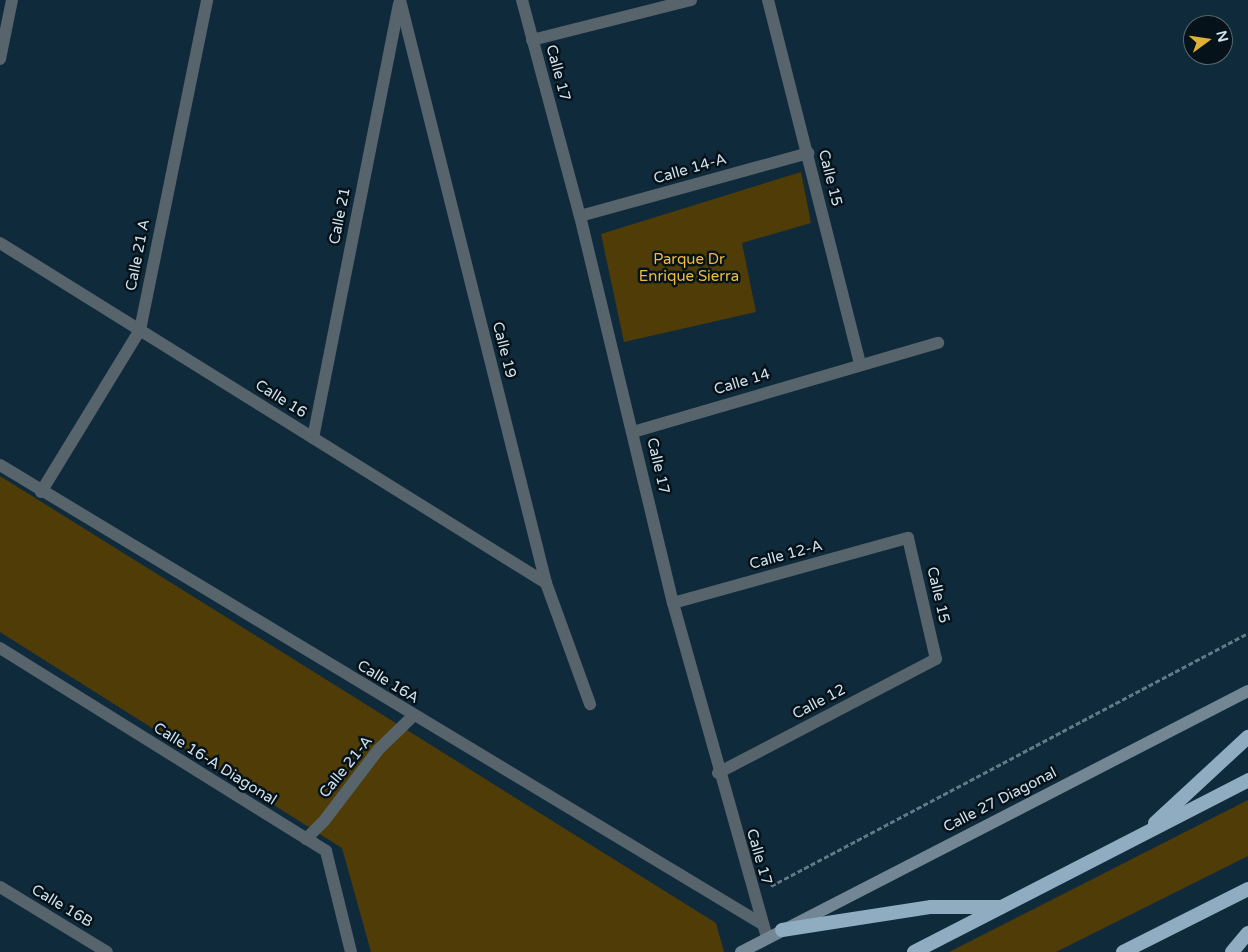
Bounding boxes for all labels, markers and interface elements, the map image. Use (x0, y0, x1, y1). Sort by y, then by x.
north arrow (1183, 15, 1233, 65)
text: N (1212, 29, 1232, 44)
street label: Calle 17 (542, 43, 574, 103)
street label: Calle 15 (814, 148, 846, 208)
street label: Calle 14-A (652, 150, 728, 188)
street label: Calle 21 (326, 186, 354, 246)
street label: Calle 21 A (122, 218, 154, 292)
park label: Parque Dr Enrique Sierra (639, 250, 739, 285)
street label: Calle 19 (488, 320, 520, 380)
street label: Calle 14 (712, 365, 772, 399)
street label: Calle 16 (252, 376, 310, 422)
street label: Calle 17 (643, 436, 673, 496)
street label: Calle 12-A (748, 537, 824, 573)
street label: Calle 15 (923, 565, 953, 625)
street label: Calle 16A (354, 657, 422, 707)
street label: Calle 12 (789, 681, 849, 723)
street label: Calle 16-A Diagonal (150, 719, 280, 809)
street label: Calle 21-A (316, 732, 376, 802)
street label: Calle 27 Diagonal (940, 764, 1060, 836)
street label: Calle 17 (742, 827, 776, 887)
street label: Calle 16B (28, 881, 96, 931)

